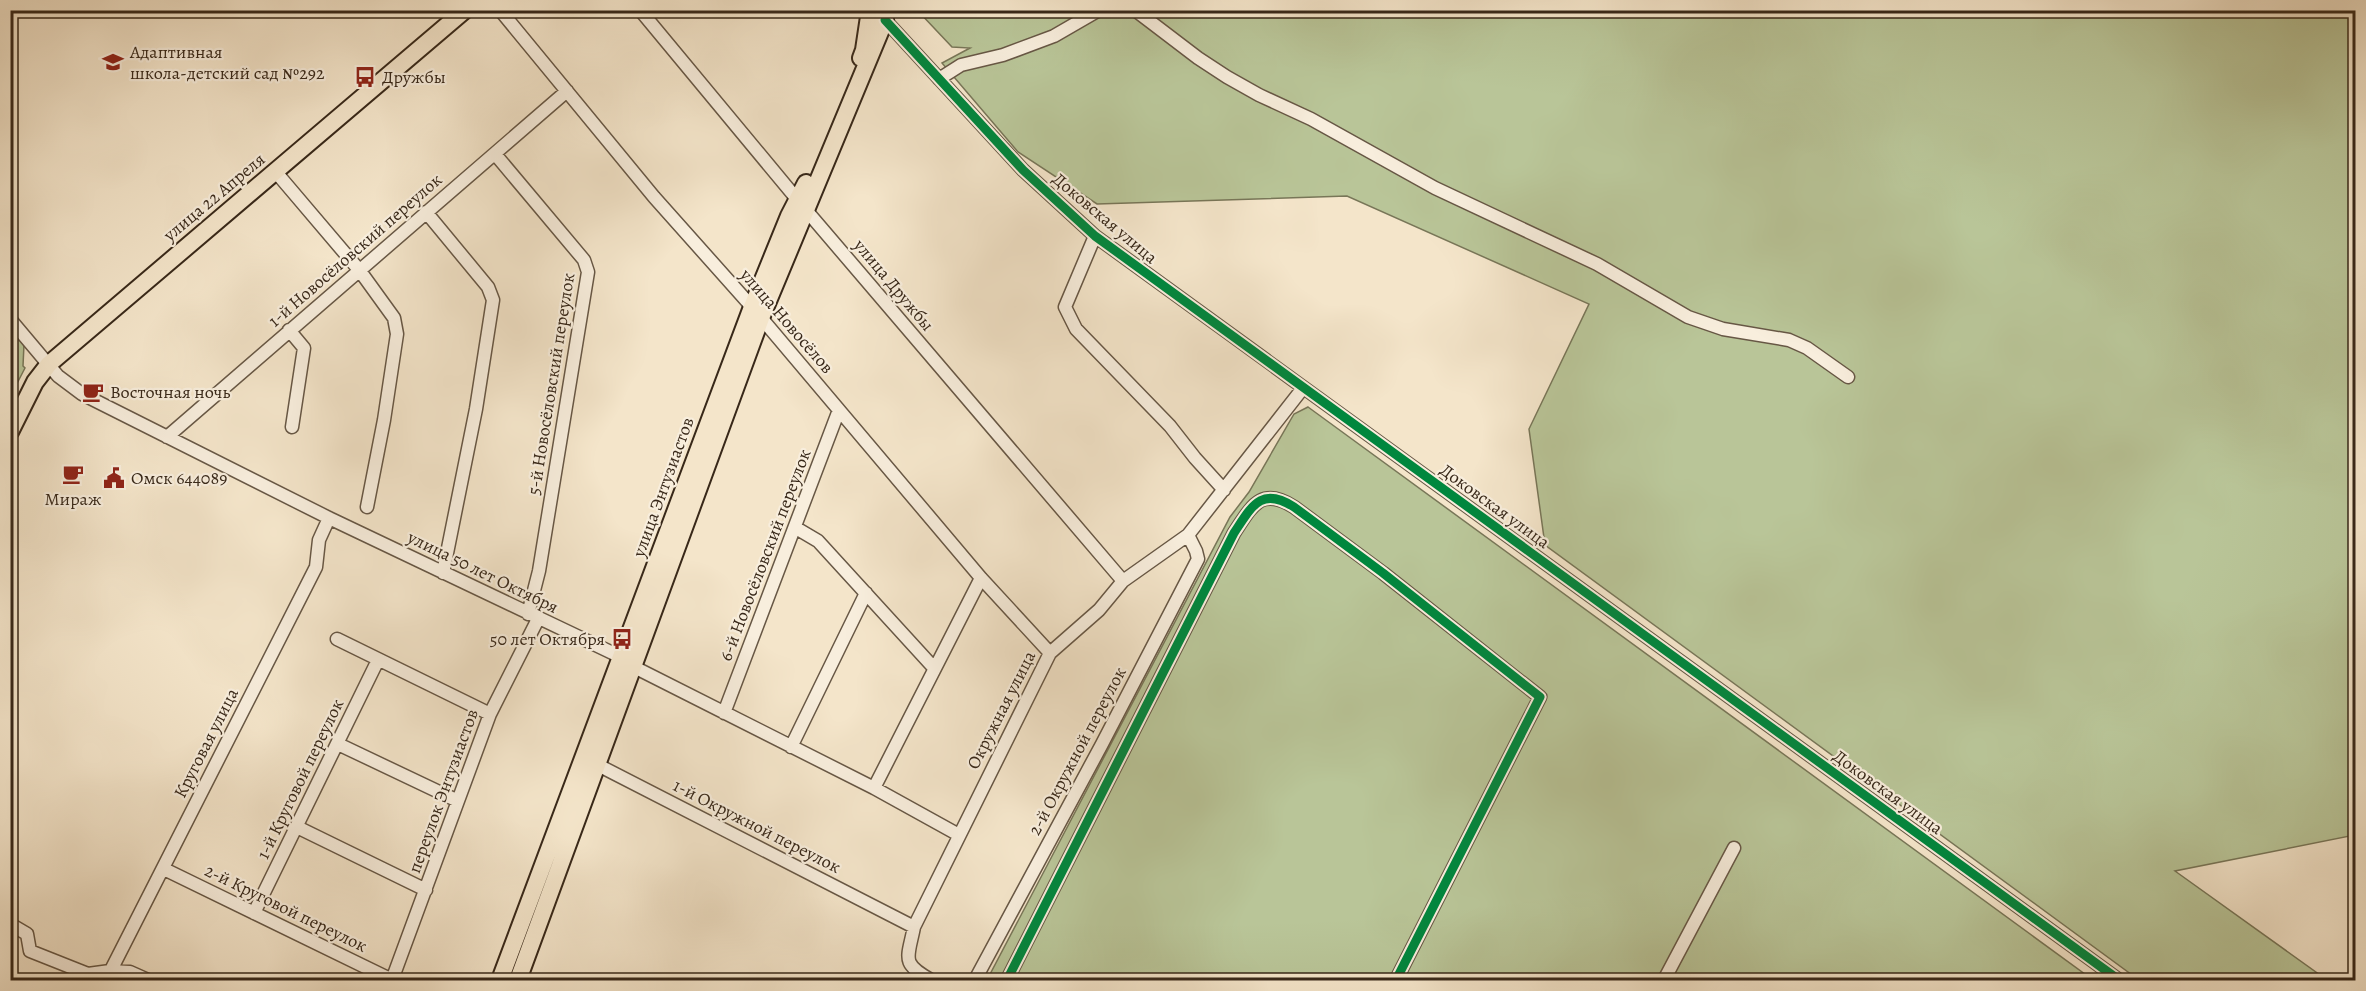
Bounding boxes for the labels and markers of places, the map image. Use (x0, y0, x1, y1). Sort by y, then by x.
place label: Адаптивная школа-детский сад №292 (129, 40, 325, 85)
school or university icon: Адаптивная школа-детский сад №292 (101, 50, 125, 74)
bus stop icon: Дружбы (353, 65, 377, 89)
place label: Дружбы (382, 65, 446, 89)
cafe icon: Восточная ночь (81, 380, 105, 404)
place label: Восточная ночь (110, 380, 230, 404)
cafe icon: Мираж (61, 462, 85, 486)
public building icon: Омск 644089 (102, 466, 126, 490)
place label: Омск 644089 (131, 466, 227, 490)
place label: Мираж (45, 487, 102, 511)
place label: 50 лет Октября (490, 627, 605, 651)
bus stop icon: 50 лет Октября (610, 627, 634, 651)

